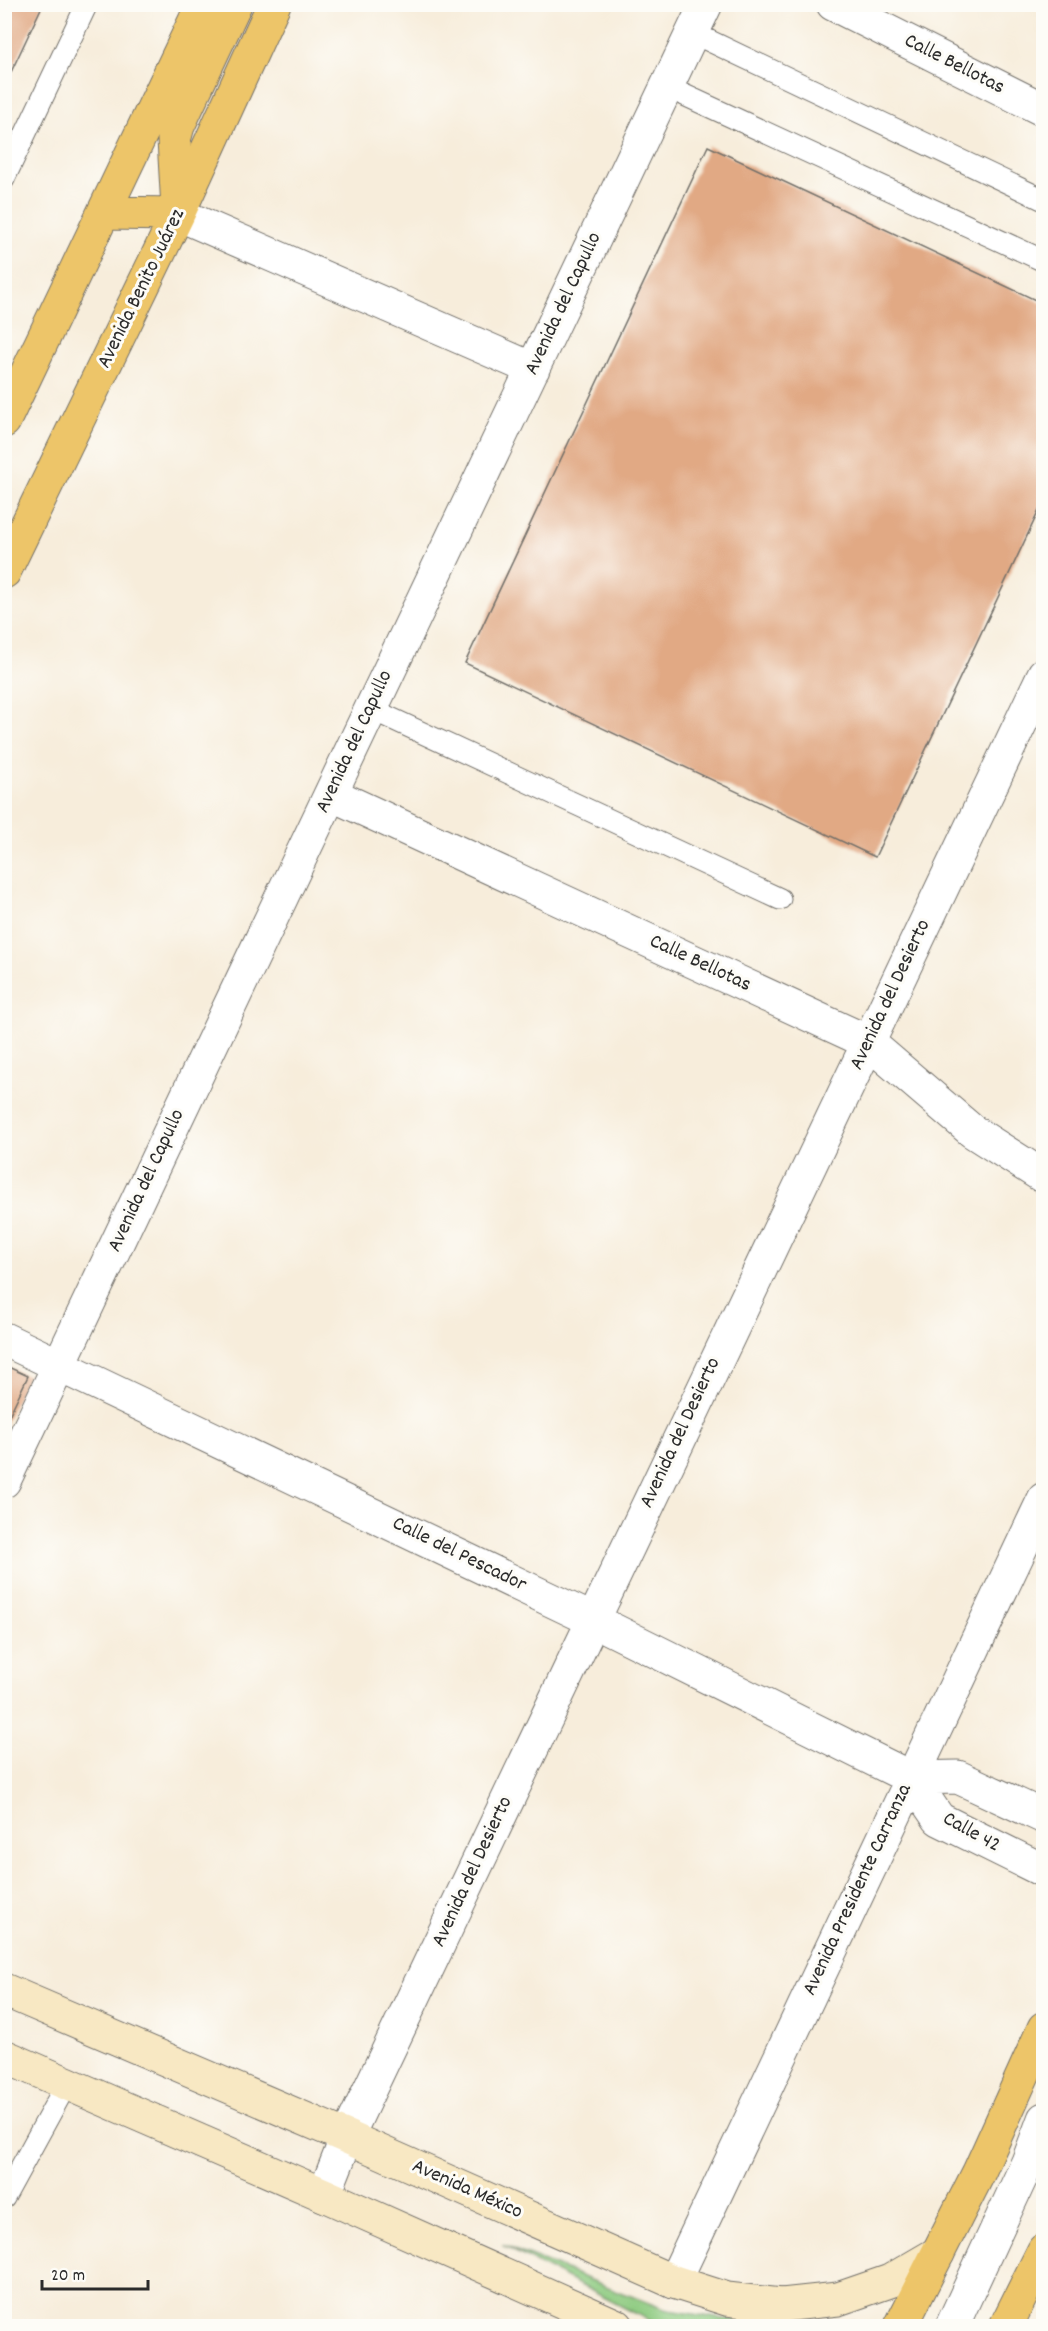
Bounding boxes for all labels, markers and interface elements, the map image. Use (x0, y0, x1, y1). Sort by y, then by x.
street label: Calle Bellotas (899, 27, 1009, 103)
street label: Avenida Benito Juárez (90, 204, 194, 374)
street label: Avenida del Capullo (518, 228, 610, 380)
street label: Avenida del Capullo (309, 666, 401, 818)
street label: Avenida del Desierto (843, 915, 939, 1075)
street label: Calle Bellotas (644, 927, 756, 1001)
street label: Avenida del Capullo (101, 1105, 193, 1257)
street label: Avenida del Desierto (633, 1353, 729, 1513)
street label: Calle del Pescador (387, 1510, 531, 1601)
street label: Avenida Presidente Carranza (796, 1778, 921, 2001)
street label: Avenida del Desierto (425, 1792, 521, 1952)
street label: Calle 42 (937, 1805, 1005, 1861)
street label: Avenida México (407, 2152, 527, 2228)
scale bar (42, 2253, 148, 2291)
text: 20 m (51, 2264, 85, 2289)

